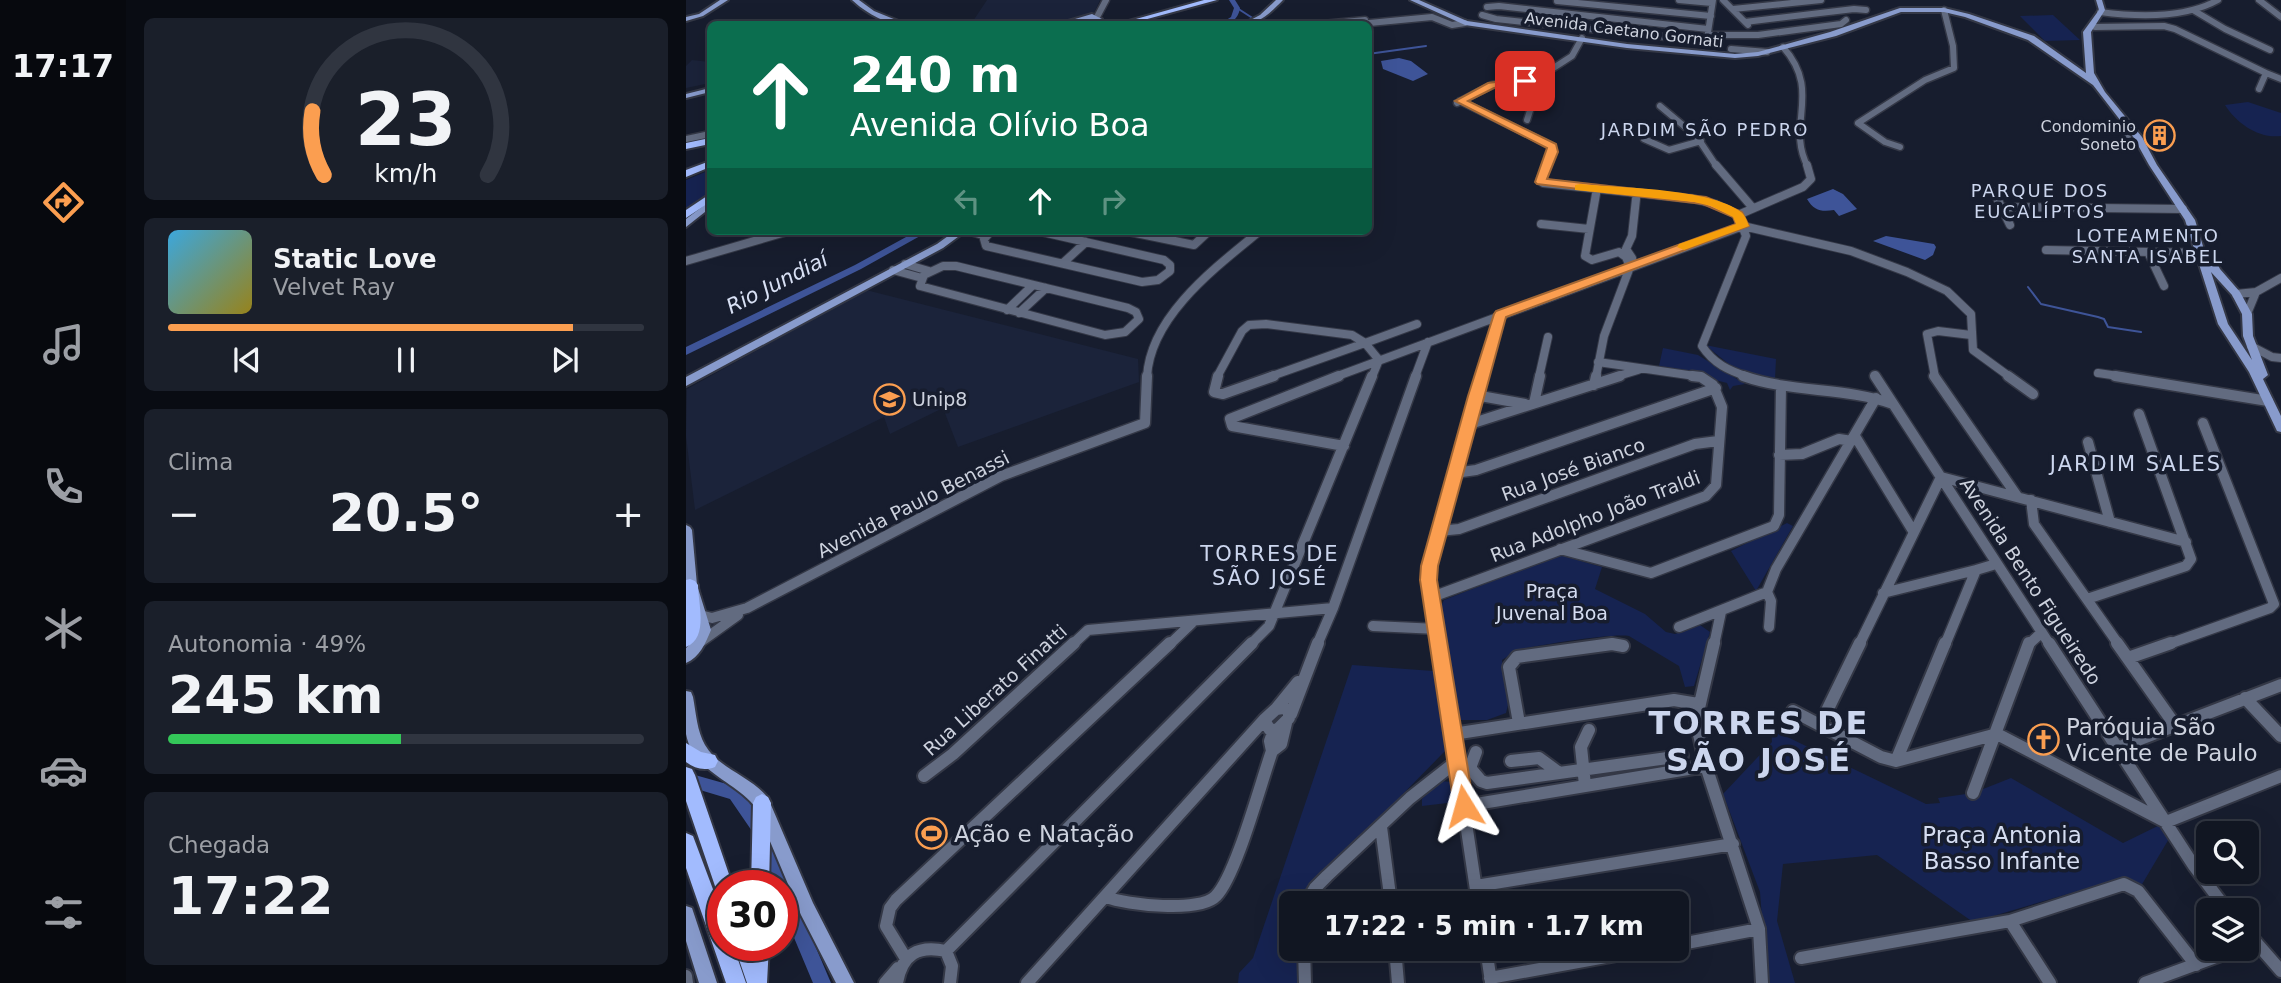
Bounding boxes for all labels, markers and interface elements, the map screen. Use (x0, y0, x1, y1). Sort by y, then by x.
street label: Avenida Caetano Gornati (1524, 8, 1724, 52)
text: 17:17 (12, 47, 114, 85)
text: 240 m (850, 47, 1020, 104)
icon: ahead (735, 49, 826, 140)
pin (1495, 51, 1555, 111)
icon: arrive (1506, 62, 1544, 100)
text: 23 (355, 77, 457, 162)
text: Avenida Olívio Boa (850, 106, 1150, 144)
place label: Condominio Soneto (2041, 117, 2136, 154)
building icon: Condominio Soneto (2142, 118, 2176, 152)
district label: JARDIM SÃO PEDRO (1600, 119, 1809, 140)
text: km/h (374, 159, 438, 188)
icon: directions (39, 178, 88, 227)
district label: PARQUE DOS EUCALÍPTOS (1971, 180, 2109, 222)
icon: left (948, 182, 986, 220)
icon: ahead (1021, 182, 1059, 220)
icon: right (1094, 182, 1132, 220)
district label: LOTEAMENTO SANTA ISABEL (2072, 225, 2224, 267)
text: Static Love (273, 244, 437, 274)
water label: Rio Jundiaí (722, 246, 835, 319)
text: Velvet Ray (273, 274, 395, 300)
icon: music (39, 320, 88, 369)
icon: previous (228, 341, 266, 379)
icon: pause (387, 341, 425, 379)
icon: next (546, 341, 584, 379)
school or university icon: Unip8 (872, 382, 906, 416)
place label: Unip8 (912, 388, 967, 410)
street label: Rua José Bianco (1498, 433, 1648, 505)
street label: Avenida Paulo Benassi (813, 446, 1013, 562)
text: Clima (168, 449, 233, 475)
district label: JARDIM SALES (2048, 452, 2222, 476)
icon: phone (39, 462, 88, 511)
street label: Rua Adolpho João Traldi (1487, 466, 1703, 566)
street label: Avenida Bento Figueiredo (1956, 473, 2106, 689)
text: 20.5° (329, 483, 483, 543)
text: − (168, 492, 200, 536)
text: + (612, 492, 644, 536)
district label: TORRES DE SÃO JOSÉ (1199, 542, 1340, 590)
park label: Praça Juvenal Boa (1495, 580, 1608, 624)
icon: climate (39, 604, 88, 653)
street label: Rua Liberato Finatti (919, 620, 1071, 760)
text: Autonomia · 49% (168, 631, 366, 657)
text: 245 km (168, 665, 383, 725)
district label: TORRES DE SÃO JOSÉ (1649, 704, 1869, 779)
place label: Paróquia São Vicente de Paulo (2066, 714, 2258, 766)
church icon: Paróquia São Vicente de Paulo (2026, 723, 2060, 757)
icon: car (39, 746, 88, 795)
position arrow (1427, 769, 1501, 843)
sports icon: Ação e Natação (914, 817, 948, 851)
place label: Ação e Natação (954, 821, 1134, 847)
map controls (2196, 821, 2259, 961)
button: search (2196, 821, 2259, 884)
park label: Praça Antonia Basso Infante (1922, 822, 2082, 874)
text: Chegada (168, 832, 270, 858)
text: 17:22 (168, 866, 334, 926)
speed limit sign: 30 (707, 870, 798, 961)
icon: filters (39, 888, 88, 937)
button: layers (2196, 898, 2259, 961)
text: 17:22 · 5 min · 1.7 km (1324, 911, 1644, 941)

